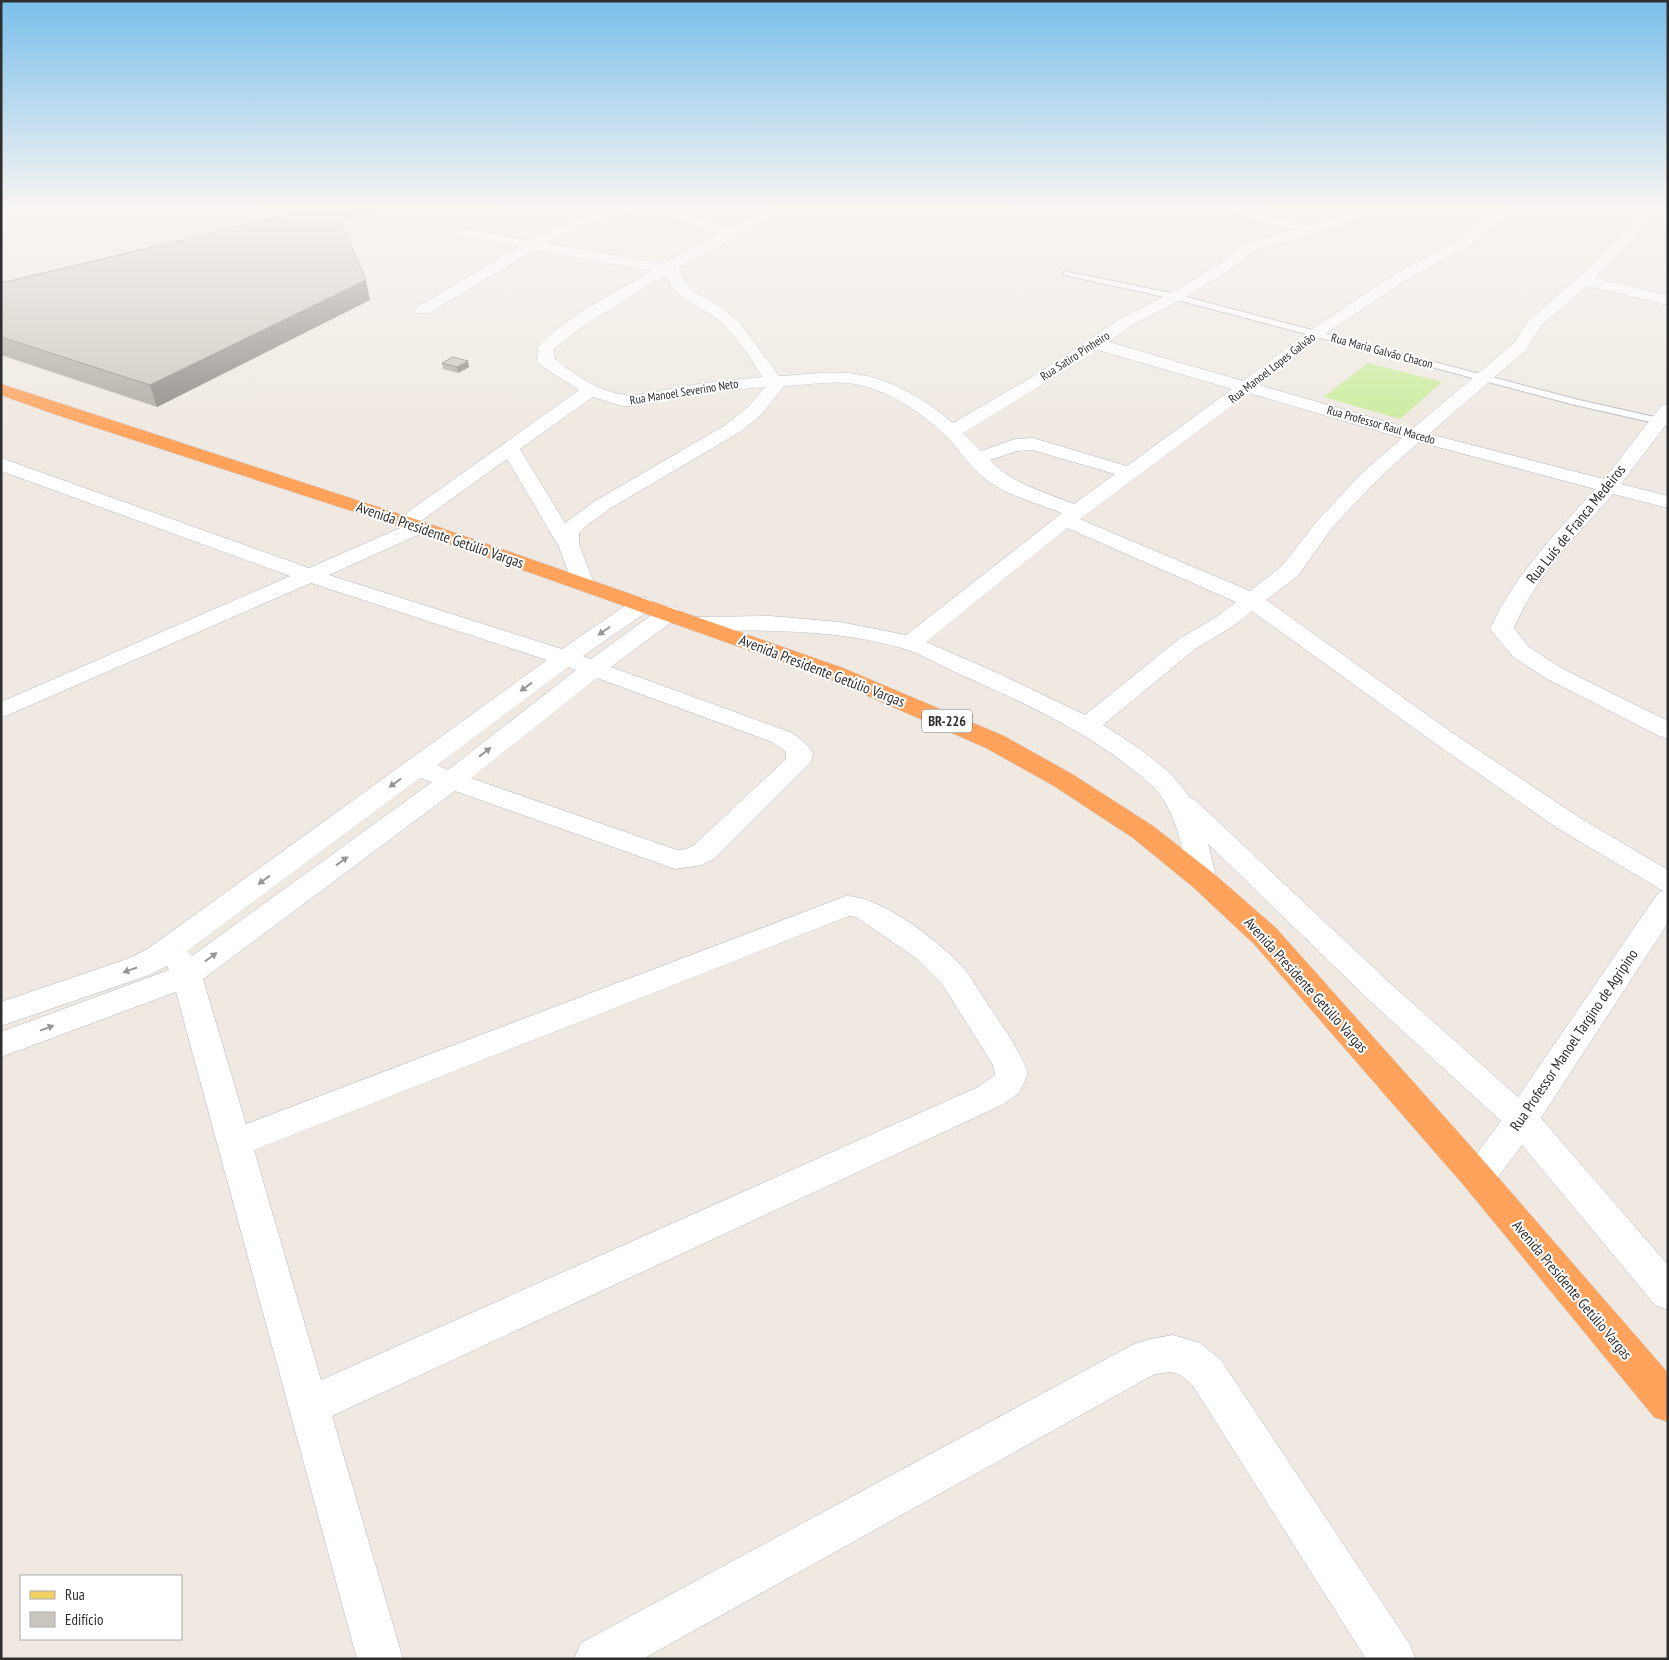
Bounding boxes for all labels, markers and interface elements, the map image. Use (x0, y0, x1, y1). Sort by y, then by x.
street label: Rua Satiro Pinheiro (1037, 328, 1112, 384)
street label: Rua Manoel Lopes Galvão (1225, 329, 1318, 406)
street label: Rua Maria Galvão Chacon (1330, 330, 1435, 371)
street label: Rua Manoel Severino Neto (629, 376, 739, 407)
street label: Rua Professor Raul Macedo (1325, 402, 1437, 447)
street label: Rua Luís de Franca Medeiros (1522, 460, 1629, 587)
street label: Avenida Presidente Getúlio Vargas (354, 497, 526, 572)
one-way arrow (597, 626, 611, 636)
street label: Avenida Presidente Getúlio Vargas (737, 630, 908, 711)
one-way arrow (519, 682, 533, 692)
road number: BR-226 (922, 709, 972, 732)
one-way arrow (478, 746, 491, 757)
one-way arrow (389, 778, 402, 789)
one-way arrow (336, 856, 349, 866)
one-way arrow (257, 875, 271, 885)
street label: Avenida Presidente Getúlio Vargas (1240, 913, 1372, 1056)
street label: Rua Professor Manoel Targino de Agripino (1506, 945, 1642, 1134)
one-way arrow (204, 952, 218, 962)
one-way arrow (122, 966, 137, 974)
one-way arrow (40, 1024, 55, 1032)
street label: Avenida Presidente Getúlio Vargas (1509, 1216, 1636, 1363)
legend (20, 1575, 182, 1640)
text: Rua (65, 1585, 85, 1604)
text: Edifício (65, 1610, 103, 1629)

